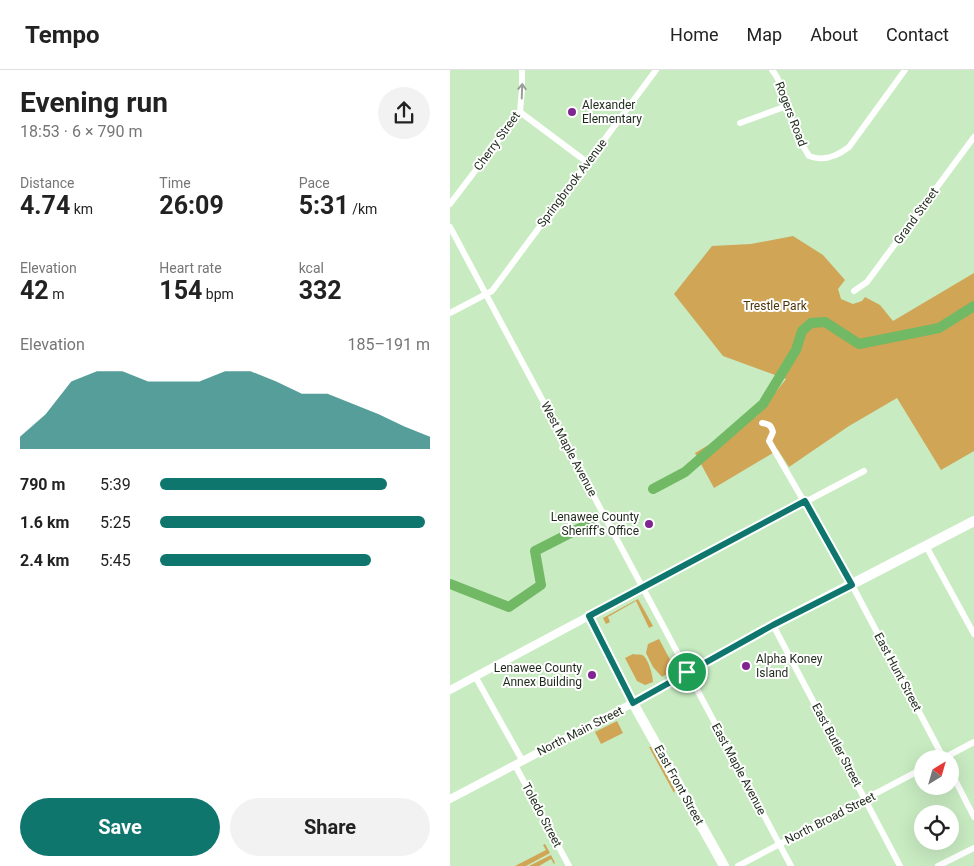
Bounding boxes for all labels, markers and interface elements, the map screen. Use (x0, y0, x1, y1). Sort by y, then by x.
text: Tempo (25, 21, 100, 49)
text: Home (670, 24, 719, 45)
text: Map (747, 24, 782, 45)
text: About (810, 24, 858, 45)
text: Contact (886, 24, 949, 45)
street label: Rogers Road (772, 80, 810, 148)
one-way arrow (517, 83, 526, 99)
text: Evening run (20, 86, 168, 119)
button: share (378, 87, 430, 139)
place label: Alexander Elementary (582, 98, 642, 126)
marker: Alexander Elementary (566, 106, 578, 118)
street label: Cherry Street (471, 109, 523, 173)
text: 18:53 · 6 × 790 m (20, 122, 142, 141)
street label: Springbrook Avenue (534, 136, 610, 230)
text: Distance (20, 175, 75, 191)
text: Time (159, 175, 191, 191)
text: Pace (299, 175, 330, 191)
street label: Grand Street (891, 185, 941, 247)
text: 4.74 (20, 191, 70, 220)
text: 26:09 (159, 191, 224, 220)
text: 5:31 (299, 191, 349, 220)
text: km (70, 201, 93, 217)
text: /km (349, 201, 377, 217)
text: Elevation (20, 260, 77, 276)
text: Heart rate (159, 260, 222, 276)
text: kcal (299, 260, 324, 276)
text: 42 (20, 276, 49, 305)
text: 154 (159, 276, 202, 305)
text: 332 (299, 276, 342, 305)
text: m (49, 286, 64, 302)
text: bpm (202, 286, 234, 302)
park label: Trestle Park (743, 299, 808, 313)
text: Elevation (20, 335, 85, 354)
text: 185–191 m (348, 335, 430, 354)
street label: West Maple Avenue (538, 399, 600, 499)
text: 790 m (20, 475, 65, 494)
text: 5:39 (100, 475, 131, 494)
place label: Lenawee County Sheriff's Office (551, 510, 639, 538)
text: 1.6 km (20, 513, 69, 532)
text: 5:25 (100, 513, 131, 532)
marker: Lenawee County Sheriff's Office (643, 518, 655, 530)
text: 2.4 km (20, 551, 69, 570)
text: 5:45 (100, 551, 131, 570)
street label: East Hunt Street (871, 630, 925, 714)
pin (666, 651, 708, 693)
place label: Alpha Koney Island (756, 652, 823, 680)
icon: arrive (673, 658, 701, 686)
marker: Alpha Koney Island (740, 660, 752, 672)
place label: Lenawee County Annex Building (494, 661, 582, 689)
marker: Lenawee County Annex Building (586, 669, 598, 681)
street label: East Butler Street (809, 701, 865, 789)
street label: North Main Street (535, 703, 625, 759)
street label: East Maple Avenue (709, 721, 769, 817)
street label: East Front Street (651, 743, 707, 827)
north arrow (914, 750, 959, 795)
map controls (914, 750, 959, 850)
street label: Toledo Street (519, 780, 565, 850)
street label: North Broad Street (783, 789, 878, 847)
button: Save (20, 798, 220, 856)
button: Share (230, 798, 430, 856)
button: locate (914, 805, 959, 850)

